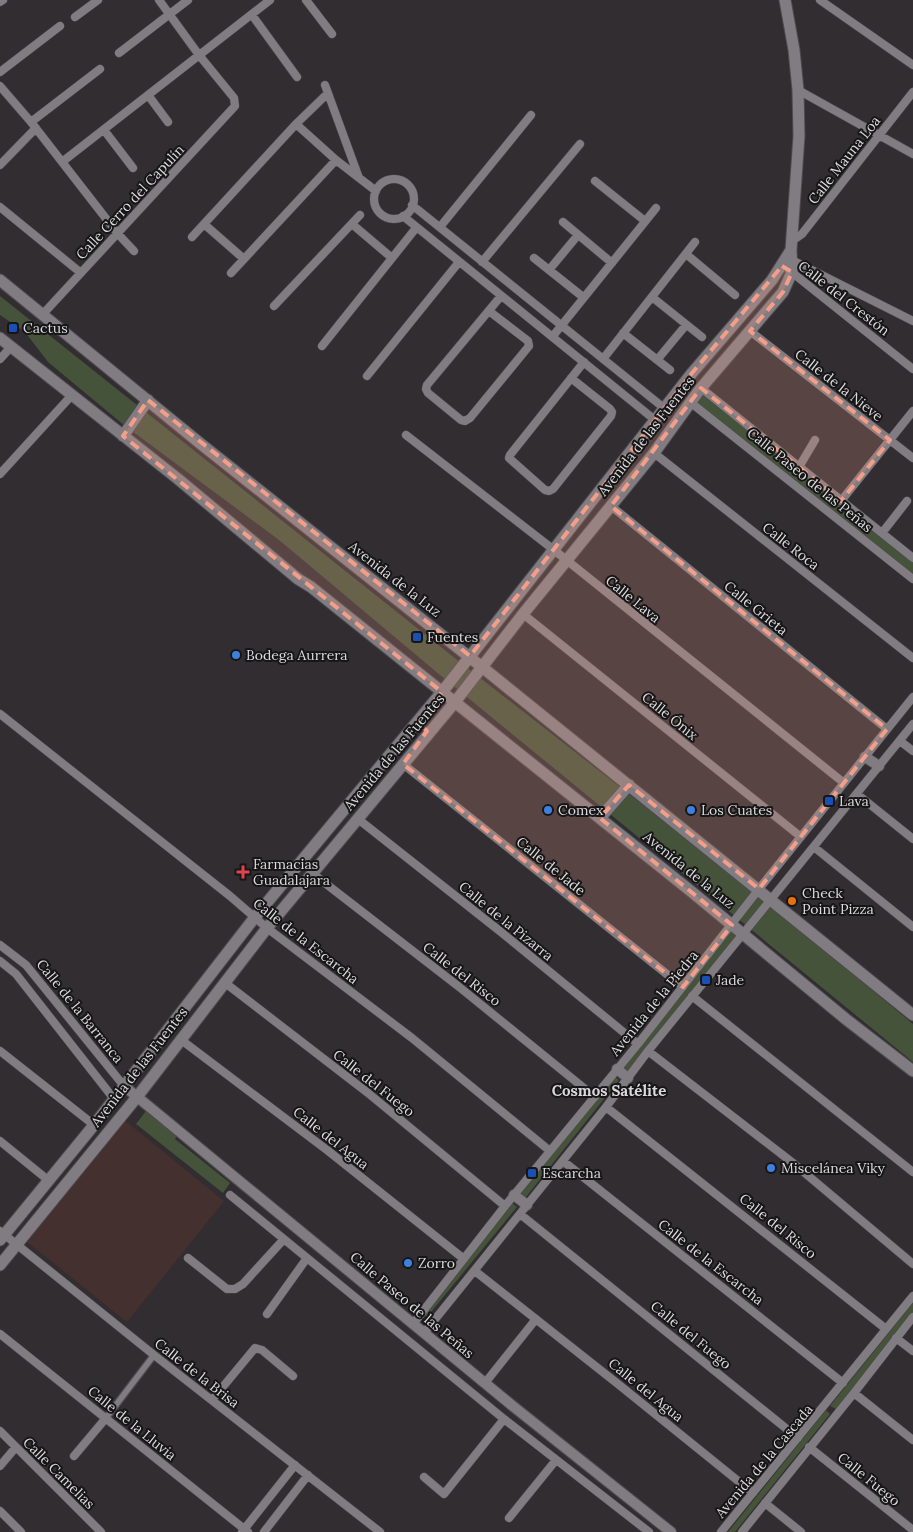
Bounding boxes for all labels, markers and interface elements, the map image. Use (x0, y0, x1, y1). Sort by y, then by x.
street label: Calle Mauna Loa (804, 112, 884, 208)
street label: Calle Cerro del Capulín (72, 140, 188, 263)
street label: Calle del Crestón (795, 257, 894, 340)
place label: Cactus (23, 319, 68, 337)
marker: Cactus (7, 322, 19, 334)
street label: Calle de la Nieve (791, 345, 887, 425)
street label: Avenida de las Fuentes (593, 373, 698, 500)
street label: Calle Paseo de las Peñas (744, 424, 876, 536)
street label: Calle Roca (759, 518, 823, 574)
street label: Avenida de la Luz (344, 537, 445, 621)
street label: Calle Lava (602, 571, 664, 627)
street label: Calle Grieta (721, 577, 791, 639)
place label: Fuentes (427, 628, 478, 646)
marker: Fuentes (411, 631, 423, 643)
place label: Bodega Aurrera (246, 646, 347, 664)
marker: Bodega Aurrera (230, 649, 242, 661)
street label: Calle Ónix (638, 688, 702, 744)
street label: Avenida de las Fuentes (339, 690, 448, 815)
place label: Lava (839, 792, 869, 810)
marker: Lava (823, 795, 835, 807)
place label: Comex (558, 801, 604, 819)
place label: Los Cuates (701, 801, 772, 819)
marker: Comex (542, 804, 554, 816)
marker: Los Cuates (685, 804, 697, 816)
street label: Avenida de la Luz (639, 827, 738, 912)
street label: Calle de Jade (513, 833, 590, 900)
place label: Farmacias Guadalajara (253, 855, 330, 889)
marker: Farmacias Guadalajara (237, 866, 249, 878)
street label: Calle de la Pizarra (455, 877, 557, 965)
place label: Check Point Pizza (802, 884, 874, 918)
street label: Calle de la Escarcha (250, 894, 362, 988)
marker: Check Point Pizza (786, 895, 798, 907)
street label: Calle del Risco (419, 938, 505, 1010)
street label: Avenida de la Piedra (605, 947, 702, 1060)
street label: Calle de la Barranca (33, 955, 127, 1067)
place label: Jade (715, 971, 745, 989)
marker: Jade (700, 974, 712, 986)
street label: Avenida de las Fuentes (86, 1004, 191, 1131)
street label: Calle del Fuego (330, 1046, 418, 1120)
district label: Cosmos Satélite (552, 1081, 666, 1100)
street label: Calle del Agua (289, 1103, 373, 1173)
place label: Miscelánea Viky (781, 1159, 886, 1177)
marker: Miscelánea Viky (765, 1162, 777, 1174)
place label: Escarcha (542, 1164, 601, 1182)
marker: Escarcha (526, 1167, 538, 1179)
street label: Calle del Risco (736, 1189, 820, 1263)
street label: Calle de la Escarcha (655, 1215, 767, 1309)
street label: Calle Paseo de las Peñas (346, 1248, 478, 1362)
place label: Zorro (418, 1254, 455, 1272)
marker: Zorro (402, 1257, 414, 1269)
street label: Calle del Fuego (647, 1297, 735, 1373)
street label: Calle de la Brisa (151, 1334, 243, 1412)
street label: Calle del Agua (605, 1354, 687, 1426)
street label: Calle de la Lluvia (84, 1382, 180, 1464)
street label: Avenida de la Cascada (711, 1400, 817, 1522)
street label: Calle Camelias (19, 1433, 99, 1513)
street label: Calle Fuego (834, 1448, 904, 1510)

